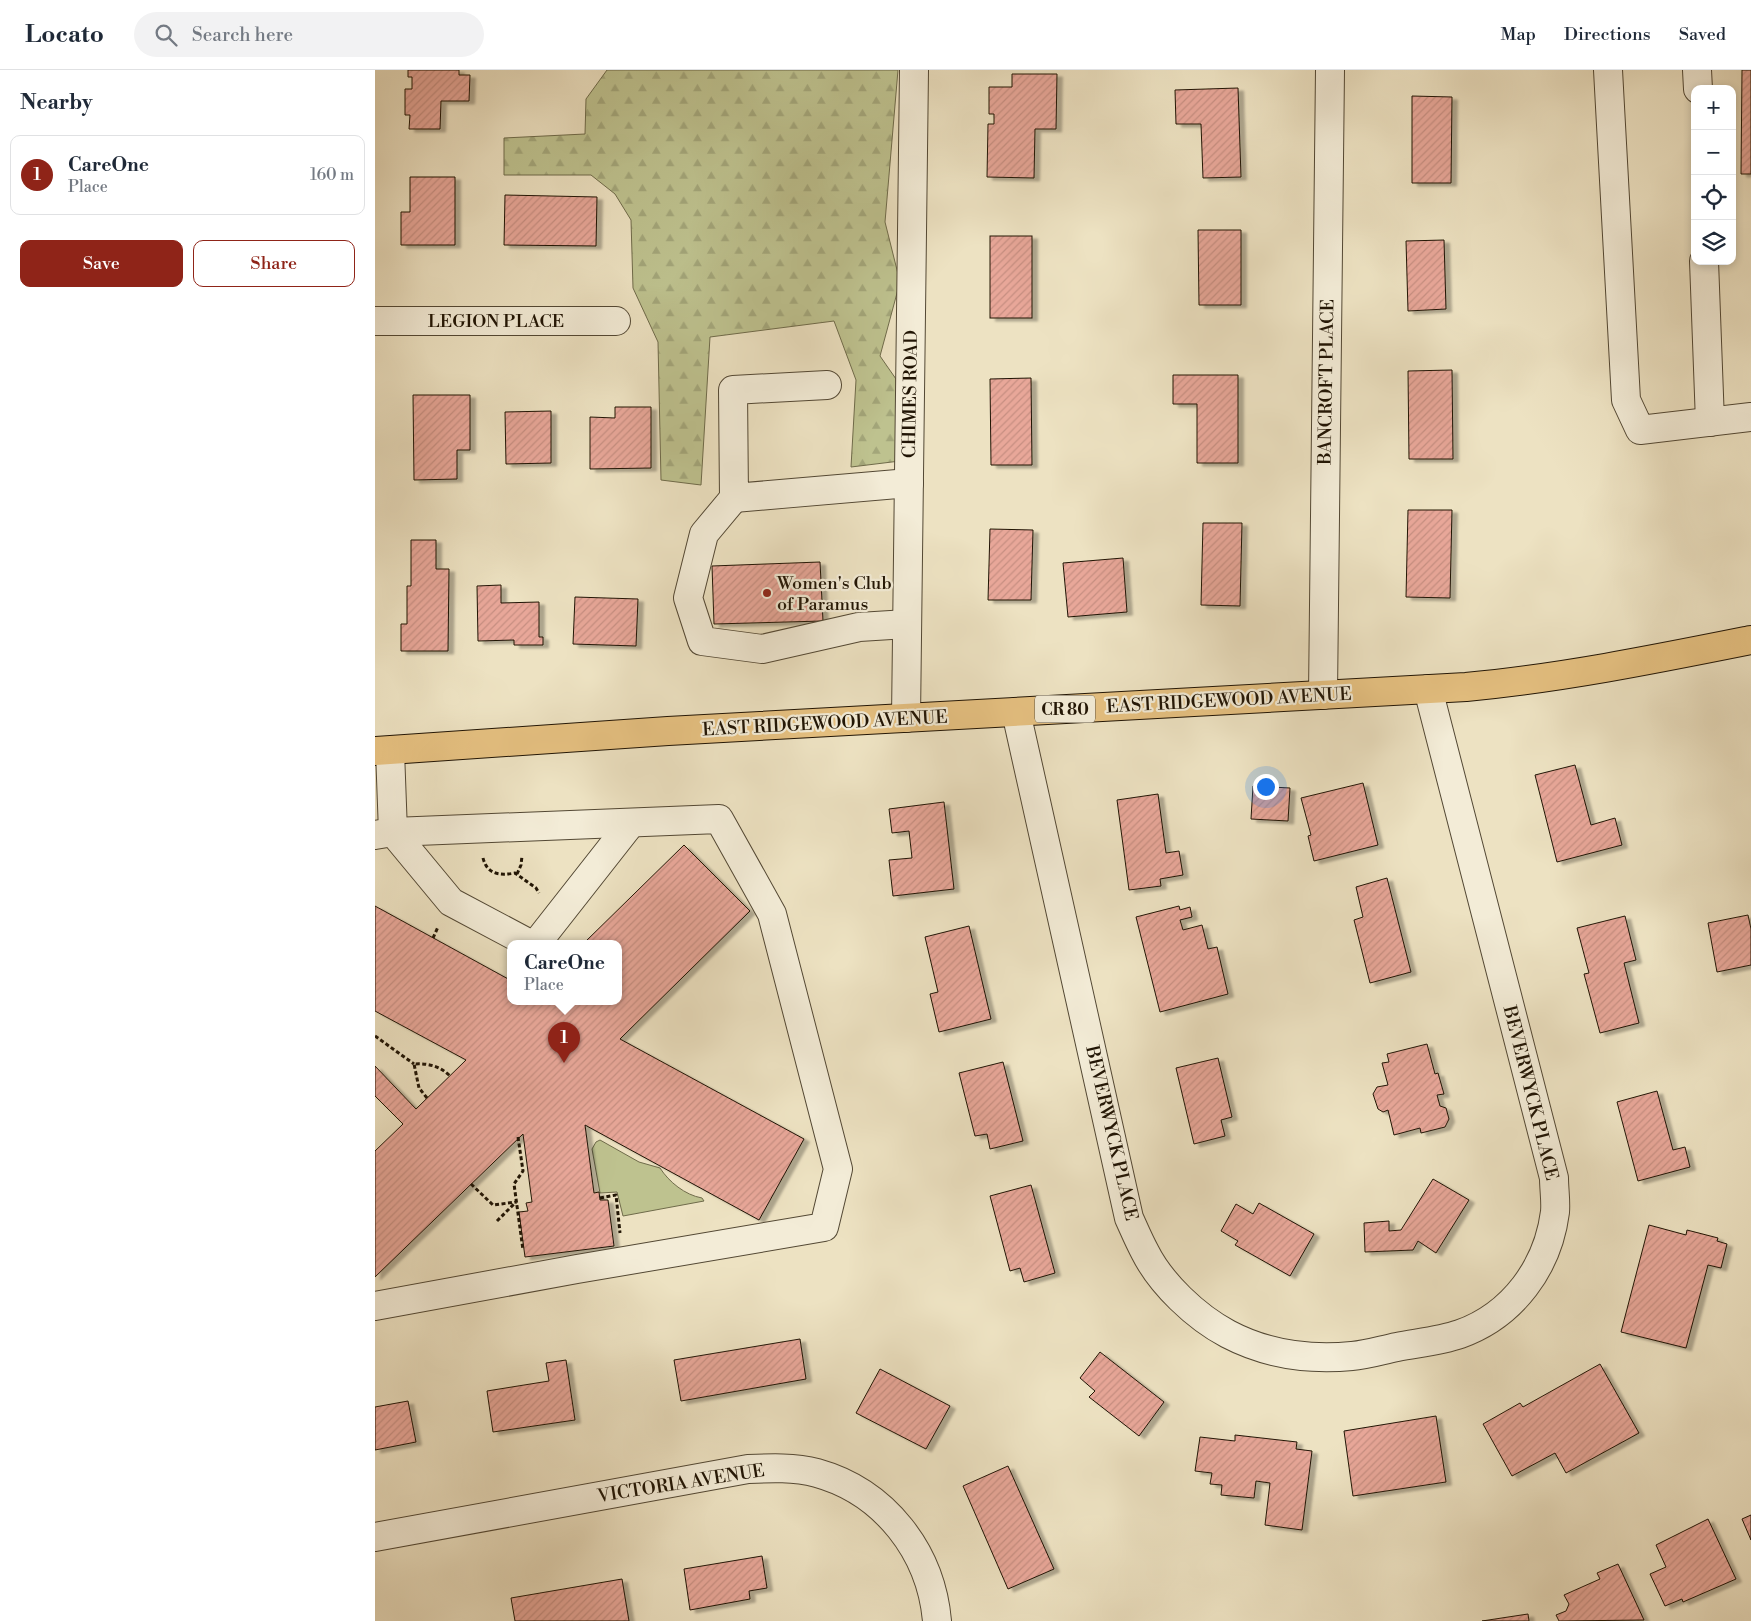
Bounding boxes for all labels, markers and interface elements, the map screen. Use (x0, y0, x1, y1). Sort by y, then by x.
search box (134, 12, 484, 57)
text: Locato (25, 20, 104, 50)
icon: search (152, 21, 180, 49)
text: Search here (192, 23, 293, 47)
text: Map (1500, 23, 1536, 46)
text: Directions (1564, 23, 1651, 46)
text: Saved (1679, 23, 1726, 46)
map controls (1691, 85, 1736, 265)
button: + (1691, 85, 1736, 130)
text: Nearby (20, 90, 93, 116)
button: − (1691, 130, 1736, 175)
text: CareOne (68, 153, 149, 177)
text: 1 (33, 165, 41, 185)
text: 160 m (310, 165, 354, 185)
button: locate (1691, 175, 1736, 220)
text: Place (68, 177, 108, 197)
button: layers (1691, 220, 1736, 265)
button: Save (20, 240, 183, 287)
button: Share (193, 240, 355, 287)
street label: BANCROFT PLACE (1314, 299, 1339, 466)
street label: LEGION PLACE (428, 310, 564, 333)
street label: CHIMES ROAD (898, 330, 923, 458)
place label: Women's Club of Paramus (776, 572, 892, 616)
marker: Women's Club of Paramus (761, 587, 773, 599)
street label: EAST RIDGEWOOD AVENUE (1106, 683, 1352, 718)
road number: CR 80 (1035, 696, 1095, 722)
street label: EAST RIDGEWOOD AVENUE (702, 706, 948, 741)
your location (1253, 774, 1279, 800)
popup (507, 940, 622, 1005)
text: CareOne (524, 951, 605, 975)
text: Place (524, 975, 564, 995)
street label: BEVERWYCK PLACE (1497, 1003, 1563, 1183)
pin: 1 (548, 1022, 580, 1063)
street label: BEVERWYCK PLACE (1080, 1042, 1143, 1223)
street label: VICTORIA AVENUE (595, 1459, 766, 1508)

